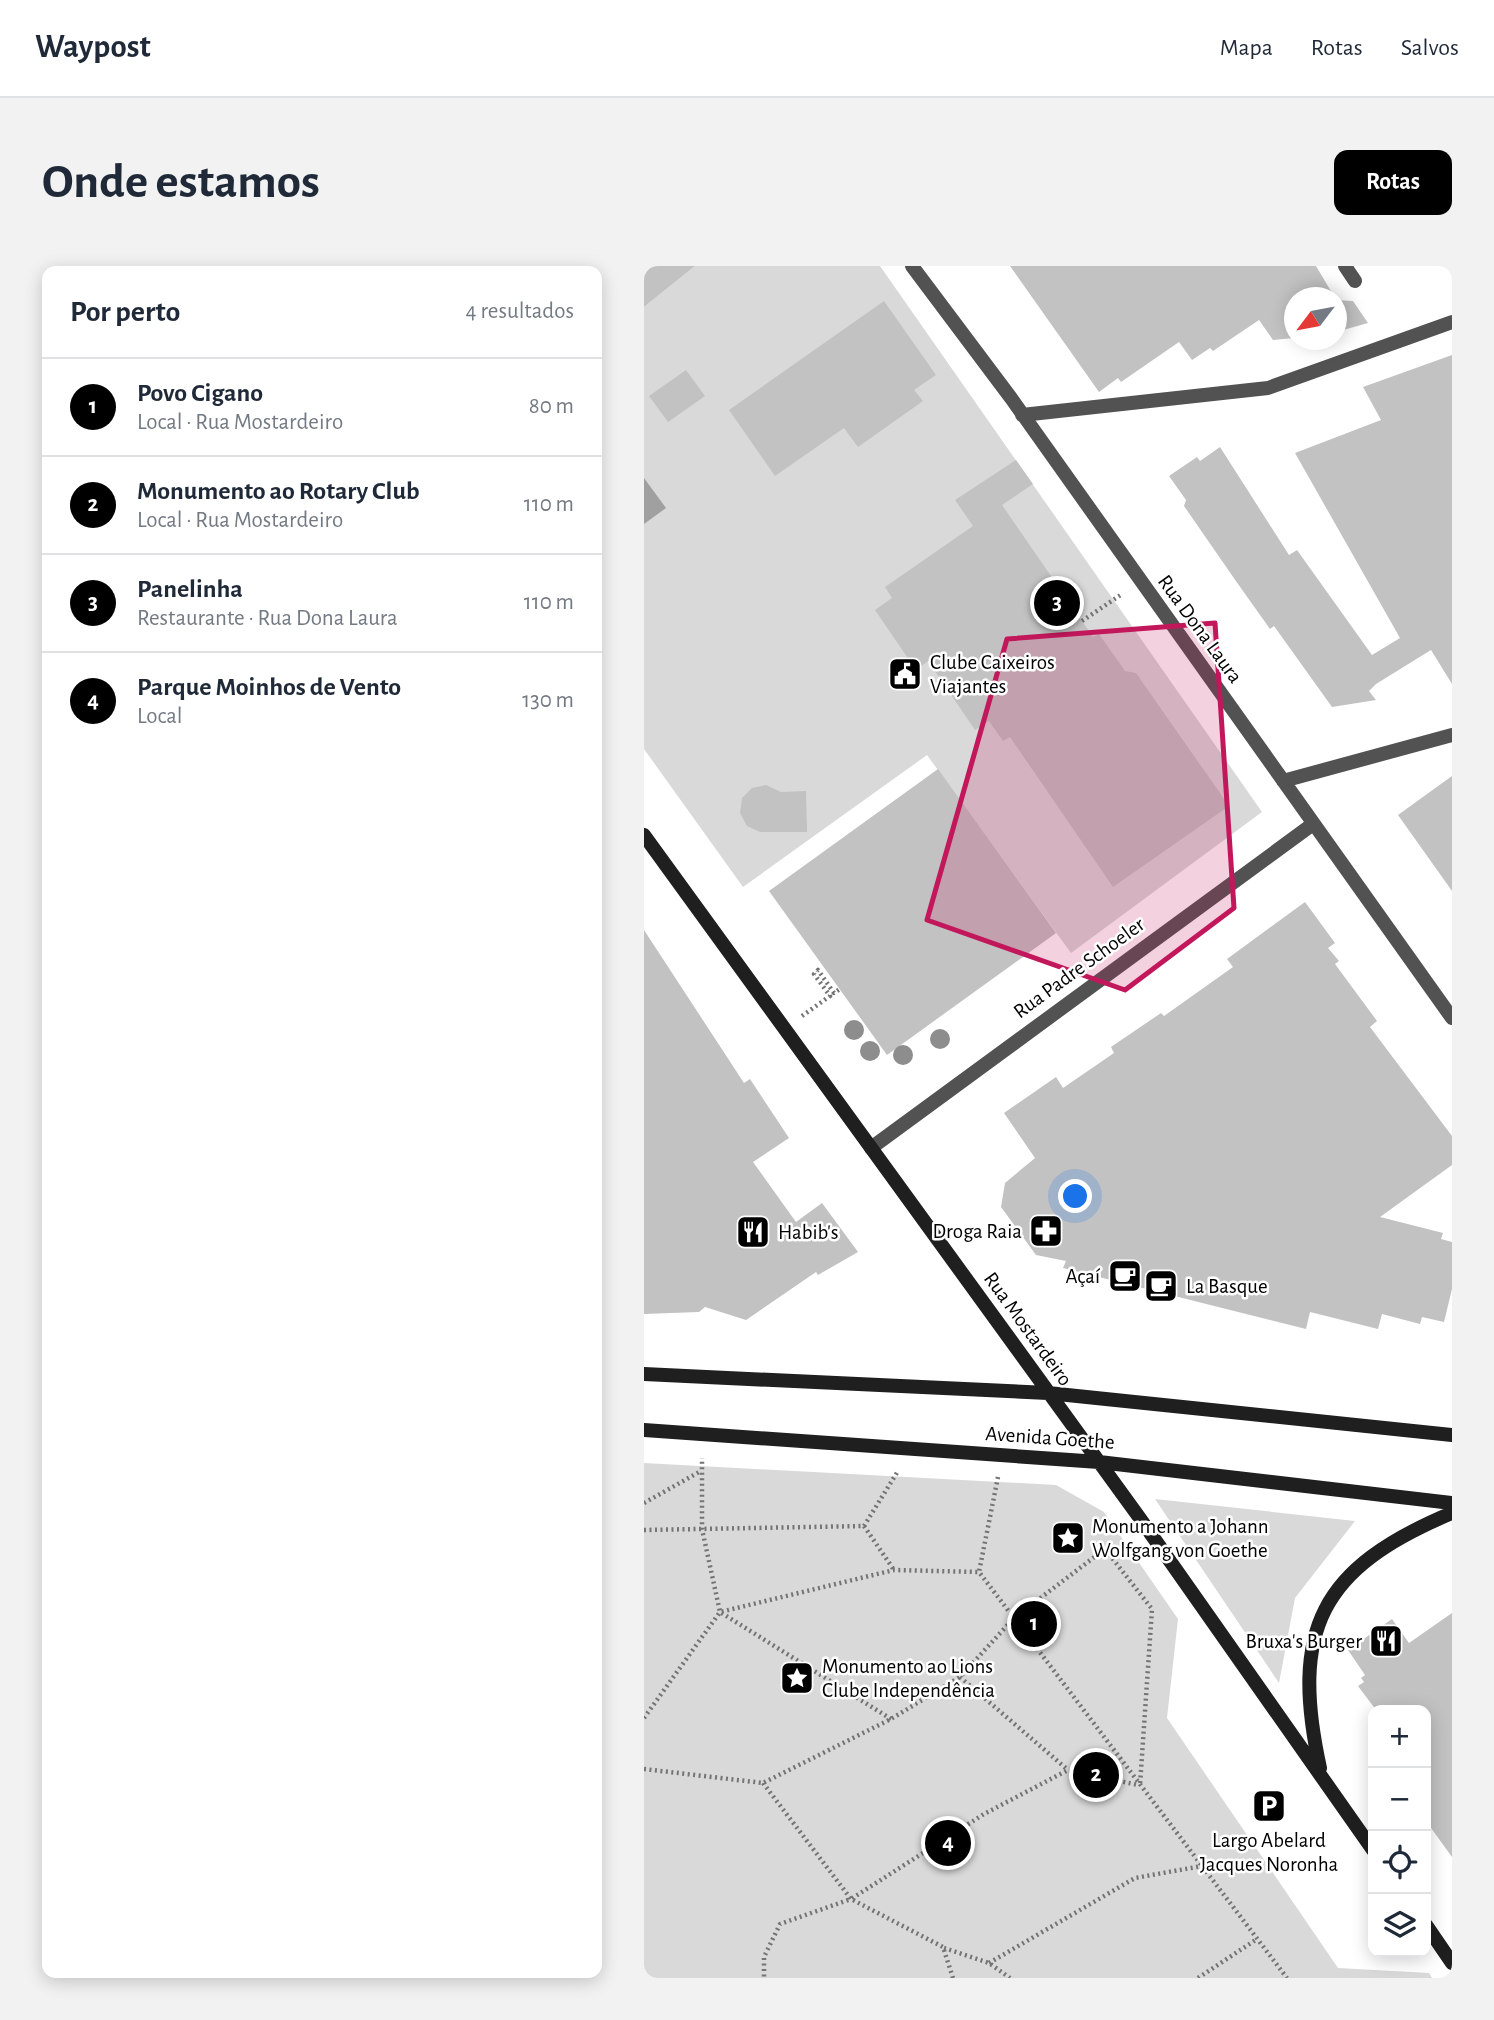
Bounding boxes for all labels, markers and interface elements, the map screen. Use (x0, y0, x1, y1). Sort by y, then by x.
text: Waypost (35, 31, 151, 64)
text: Mapa (1220, 36, 1273, 60)
text: Rotas (1311, 36, 1363, 60)
text: Salvos (1401, 36, 1459, 60)
button: Rotas (1334, 150, 1452, 215)
text: Onde estamos (42, 158, 320, 207)
north arrow (1284, 287, 1347, 350)
text: Por perto (70, 297, 180, 327)
text: 4 resultados (466, 300, 574, 323)
text: Povo Cigano (137, 380, 263, 406)
text: 1 (89, 395, 97, 418)
text: 80 m (529, 395, 574, 418)
text: Local · Rua Mostardeiro (137, 411, 343, 434)
text: Monumento ao Rotary Club (137, 478, 420, 504)
text: 2 (88, 493, 98, 516)
text: 110 m (524, 493, 574, 516)
text: Local · Rua Mostardeiro (137, 509, 343, 532)
street label: Rua Dona Laura (1154, 571, 1246, 687)
text: Panelinha (137, 576, 243, 602)
pin: 3 (1034, 577, 1080, 629)
text: 3 (88, 591, 98, 614)
text: 110 m (524, 591, 574, 614)
text: Restaurante · Rua Dona Laura (137, 607, 398, 630)
place label: Clube Caixeiros Viajantes (930, 652, 1055, 697)
public building icon: Clube Caixeiros Viajantes (886, 655, 924, 693)
text: Parque Moinhos de Vento (137, 674, 401, 700)
text: 4 (87, 689, 99, 712)
text: 130 m (522, 689, 574, 712)
text: Local (137, 705, 182, 728)
street label: Rua Padre Schoeler (1010, 914, 1148, 1022)
your location (1058, 1179, 1092, 1213)
pharmacy icon: Droga Raia (1027, 1212, 1065, 1250)
restaurant icon: Habib's (734, 1213, 772, 1251)
place label: Droga Raia (933, 1221, 1022, 1242)
place label: Habib's (778, 1222, 838, 1243)
cafe icon: Açaí (1106, 1257, 1144, 1295)
place label: Açaí (1066, 1266, 1101, 1287)
cafe icon: La Basque (1142, 1267, 1180, 1305)
street label: Rua Mostardeiro (980, 1268, 1076, 1390)
place label: La Basque (1186, 1276, 1268, 1297)
street label: Avenida Goethe (985, 1423, 1115, 1453)
place label: Monumento a Johann Wolfgang von Goethe (1092, 1516, 1269, 1561)
place icon: Monumento a Johann Wolfgang von Goethe (1049, 1519, 1087, 1557)
pin: 1 (1011, 1598, 1057, 1650)
restaurant icon: Bruxa's Burger (1367, 1622, 1405, 1660)
place label: Bruxa's Burger (1246, 1631, 1362, 1652)
place label: Monumento ao Lions Clube Independência (822, 1656, 995, 1701)
place icon: Monumento ao Lions Clube Independência (778, 1659, 816, 1697)
map controls (1368, 1705, 1431, 1957)
button: + (1368, 1705, 1431, 1768)
pin: 2 (1073, 1749, 1119, 1801)
button: − (1368, 1768, 1431, 1831)
parking icon: Largo Abelard Jacques Noronha (1250, 1787, 1288, 1825)
pin: 4 (925, 1817, 971, 1869)
place label: Largo Abelard Jacques Noronha (1200, 1830, 1339, 1875)
button: locate (1368, 1831, 1431, 1894)
button: layers (1368, 1894, 1431, 1957)

